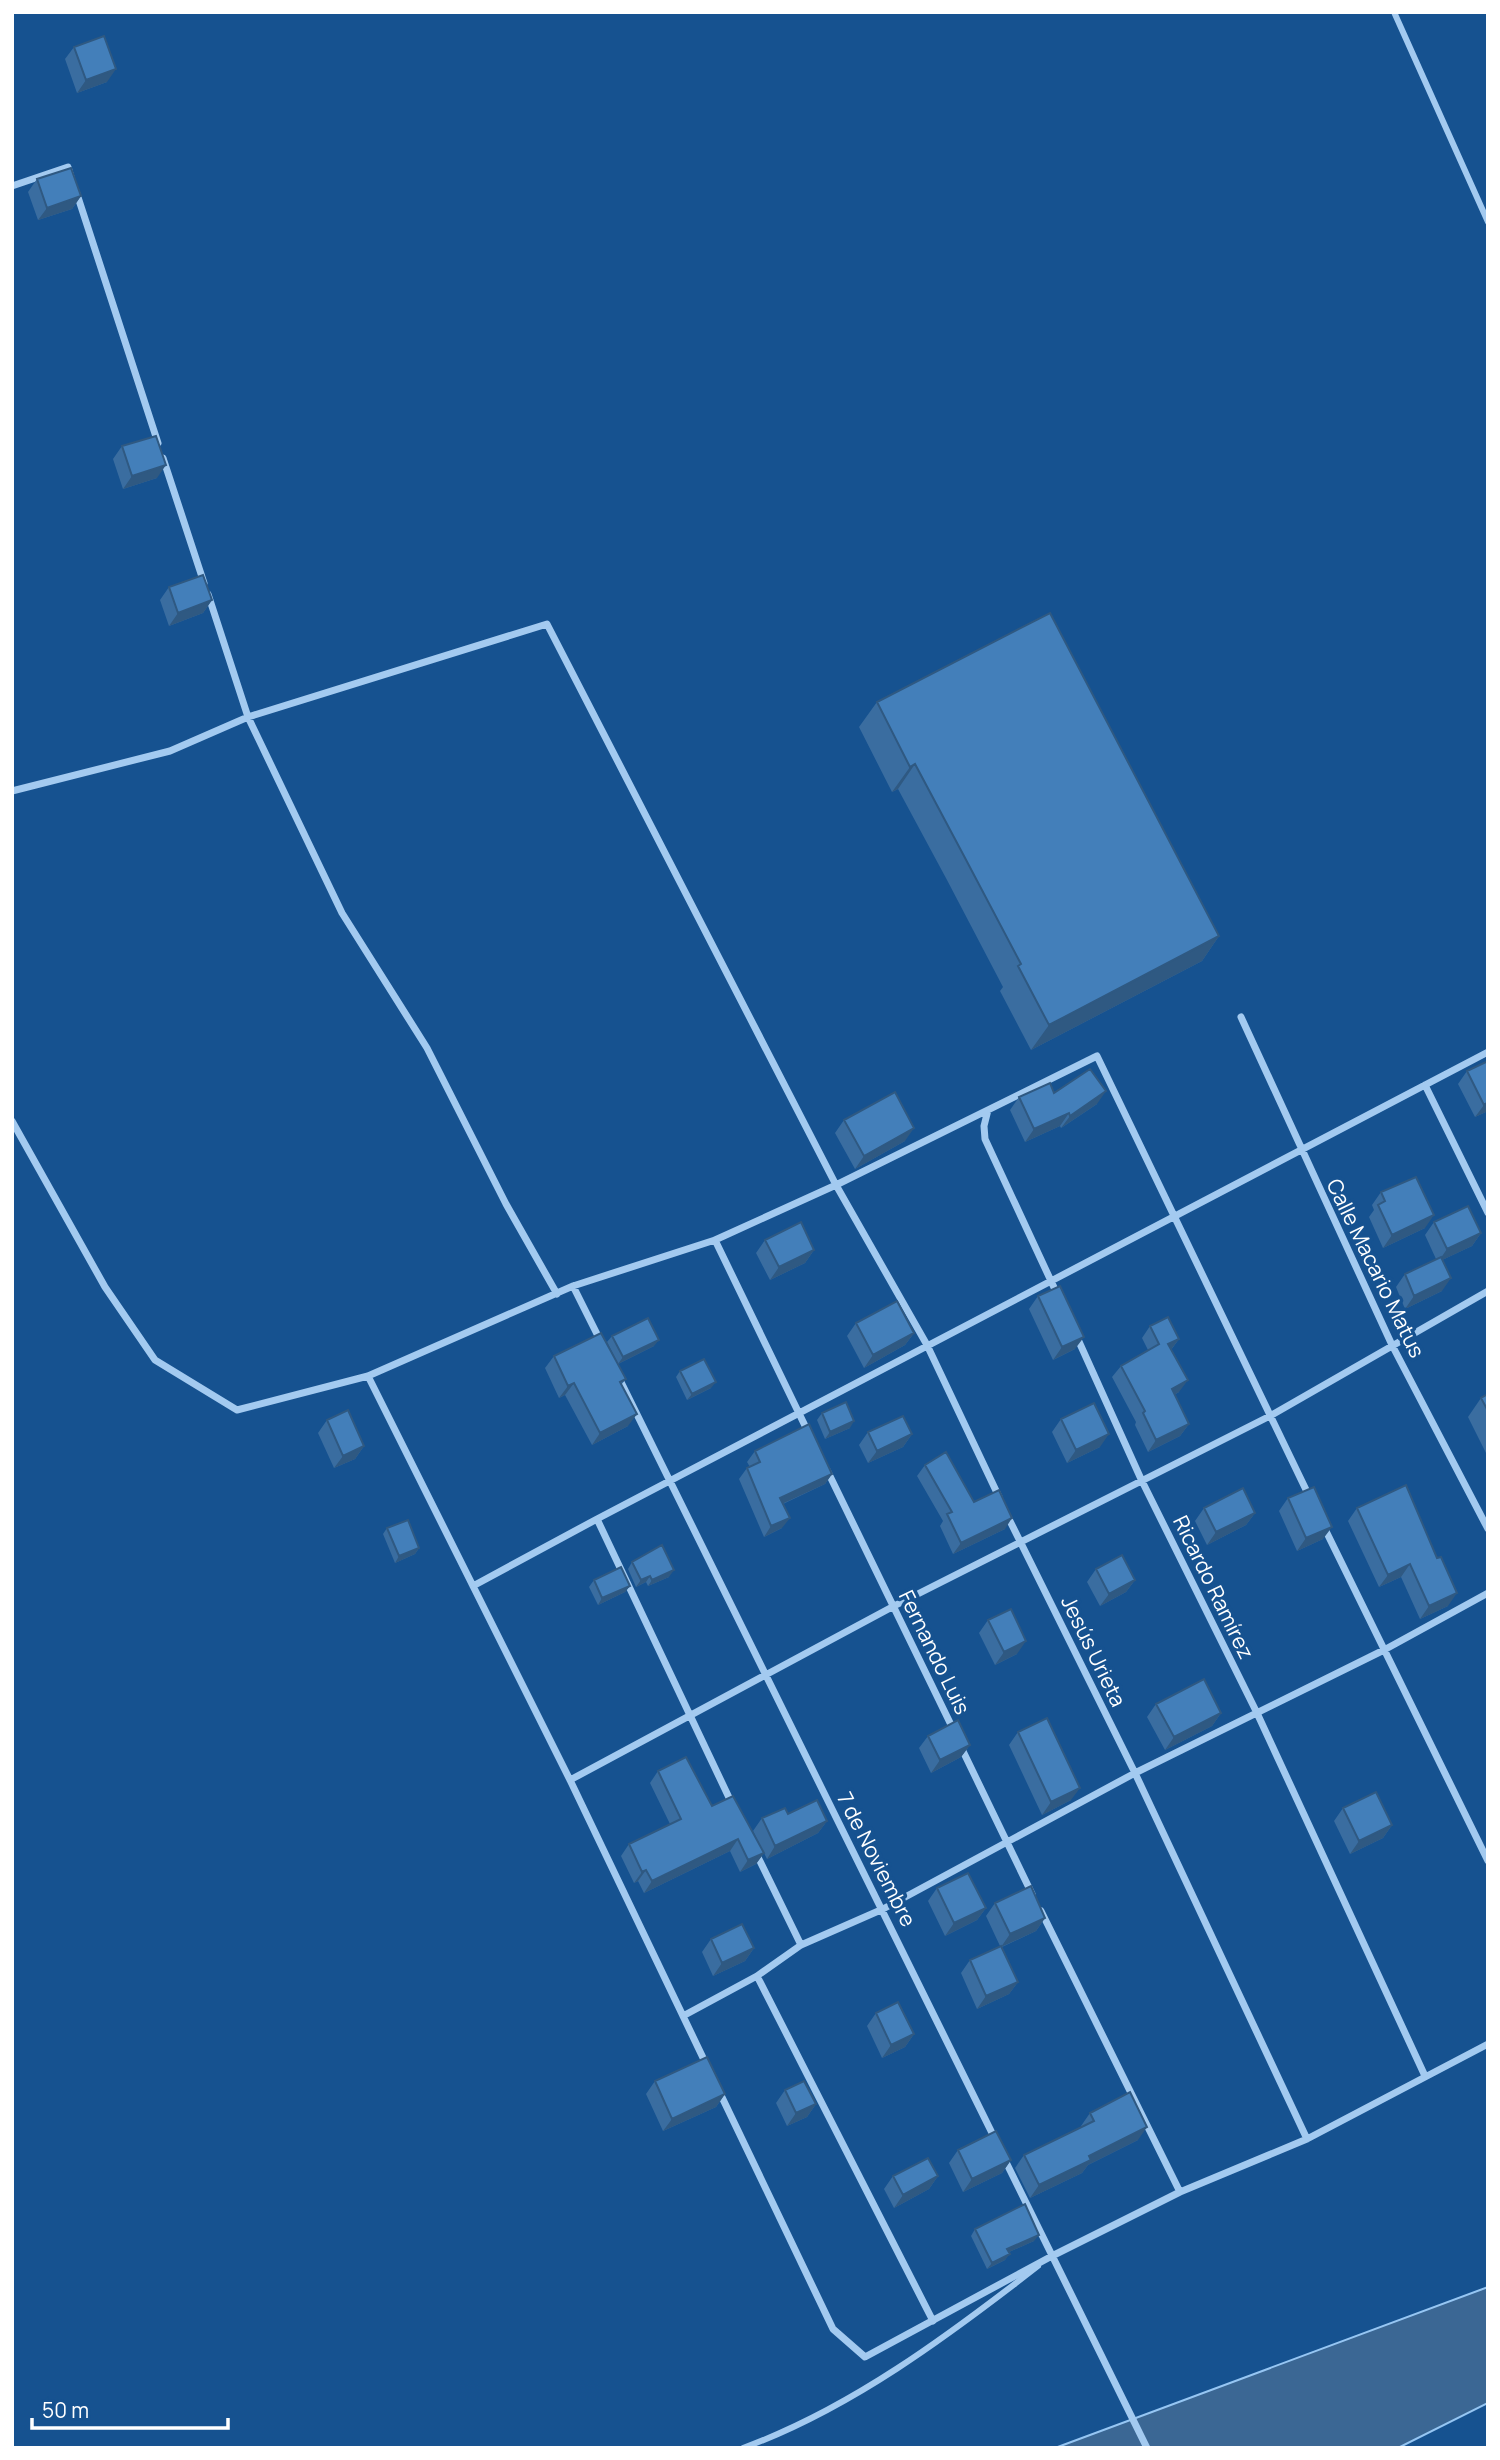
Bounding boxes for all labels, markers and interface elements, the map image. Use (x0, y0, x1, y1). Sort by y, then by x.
street label: Calle Macario Matus (1320, 1174, 1432, 1362)
street label: Ricardo Ramírez (1167, 1511, 1261, 1663)
street label: Fernando Luis (893, 1585, 977, 1719)
street label: Jesús Urieta (1055, 1591, 1133, 1711)
street label: 7 de Noviembre (831, 1787, 923, 1931)
scale bar (32, 2386, 228, 2430)
text: 50 m (42, 2396, 89, 2424)

